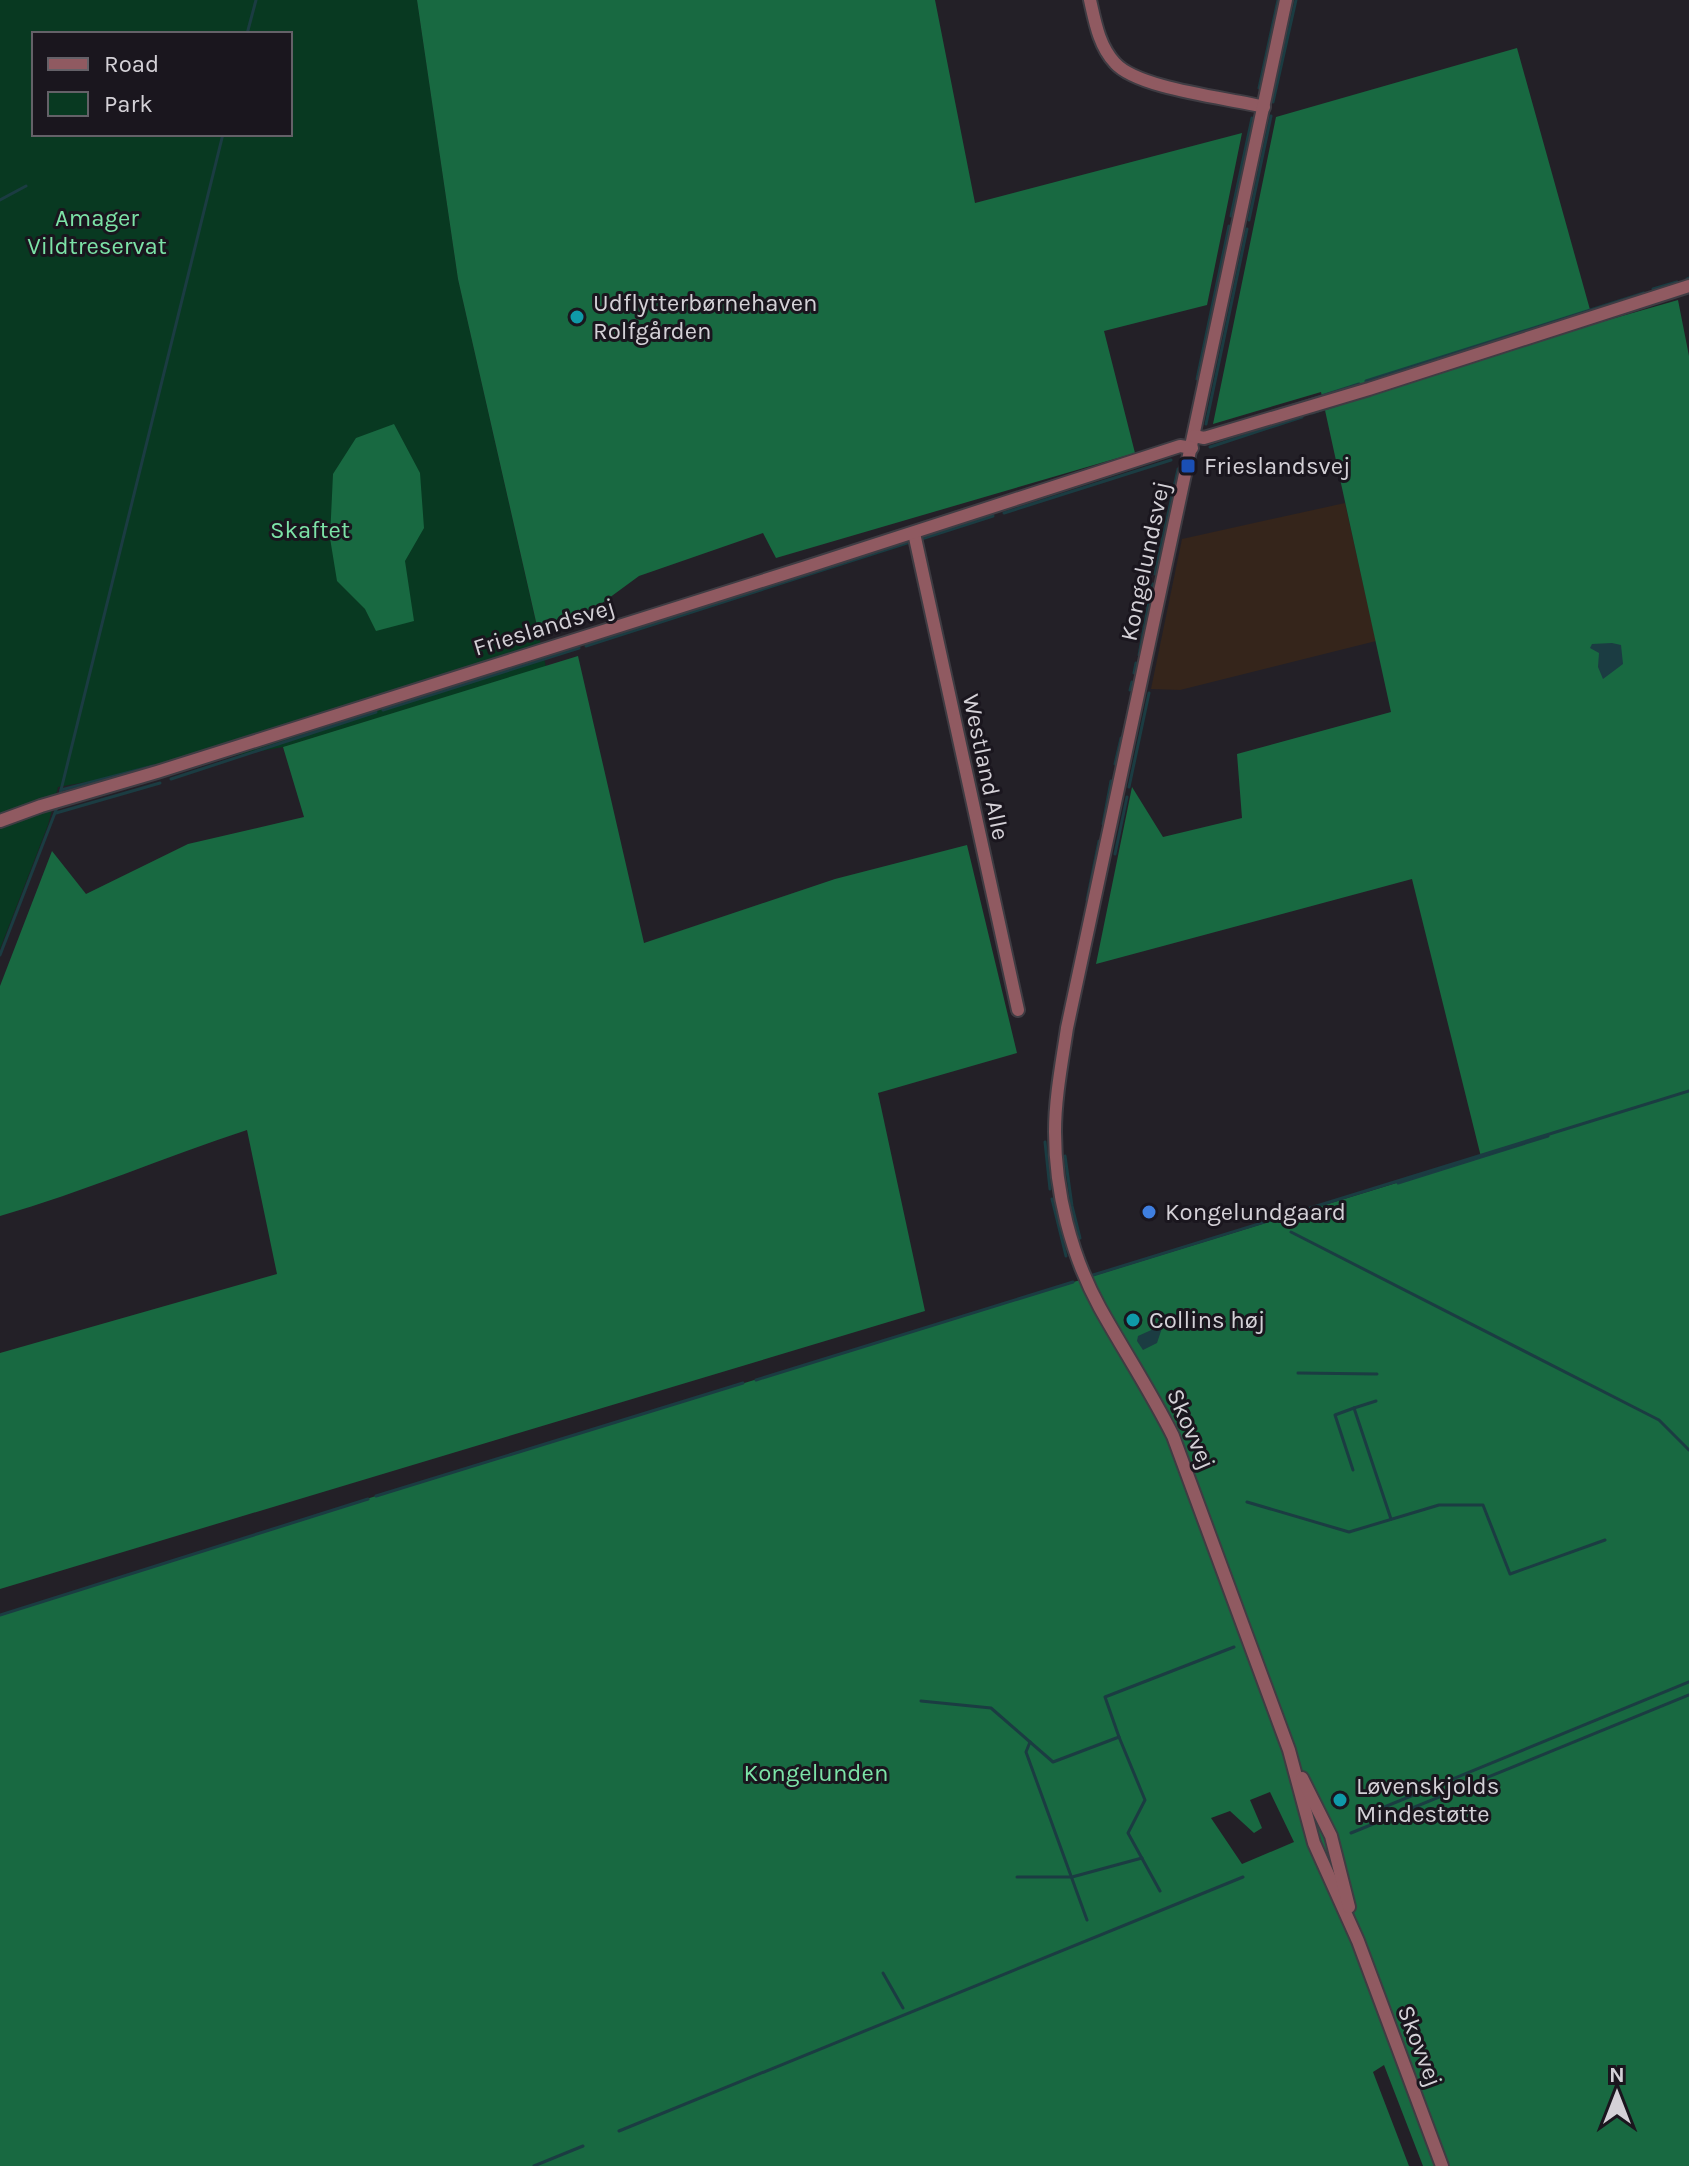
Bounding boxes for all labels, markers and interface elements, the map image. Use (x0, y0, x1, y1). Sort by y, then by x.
legend (32, 32, 292, 136)
text: Road (104, 50, 159, 78)
text: Park (104, 90, 153, 118)
park label: Amager Vildtreservat (27, 204, 167, 260)
place label: Udflytterbørnehaven Rolfgården (593, 289, 817, 345)
marker: Udflytterbørnehaven Rolfgården (568, 308, 586, 326)
place label: Frieslandsvej (1204, 452, 1351, 480)
marker: Frieslandsvej (1179, 457, 1197, 475)
street label: Kongelundsvej (1114, 479, 1176, 643)
park label: Skaftet (270, 516, 350, 544)
street label: Frieslandsvej (470, 592, 618, 662)
street label: Westland Alle (957, 691, 1015, 843)
place label: Kongelundgaard (1165, 1198, 1346, 1226)
marker: Kongelundgaard (1140, 1203, 1158, 1221)
place label: Collins høj (1149, 1306, 1265, 1334)
marker: Collins høj (1124, 1311, 1142, 1329)
street label: Skovvej (1161, 1384, 1221, 1474)
park label: Kongelunden (744, 1759, 888, 1787)
place label: Løvenskjolds Mindestøtte (1356, 1772, 1499, 1828)
marker: Løvenskjolds Mindestøtte (1331, 1791, 1349, 1809)
street label: Skovvej (1392, 2001, 1448, 2091)
north arrow (1577, 2054, 1657, 2134)
text: N (1609, 2062, 1625, 2088)

